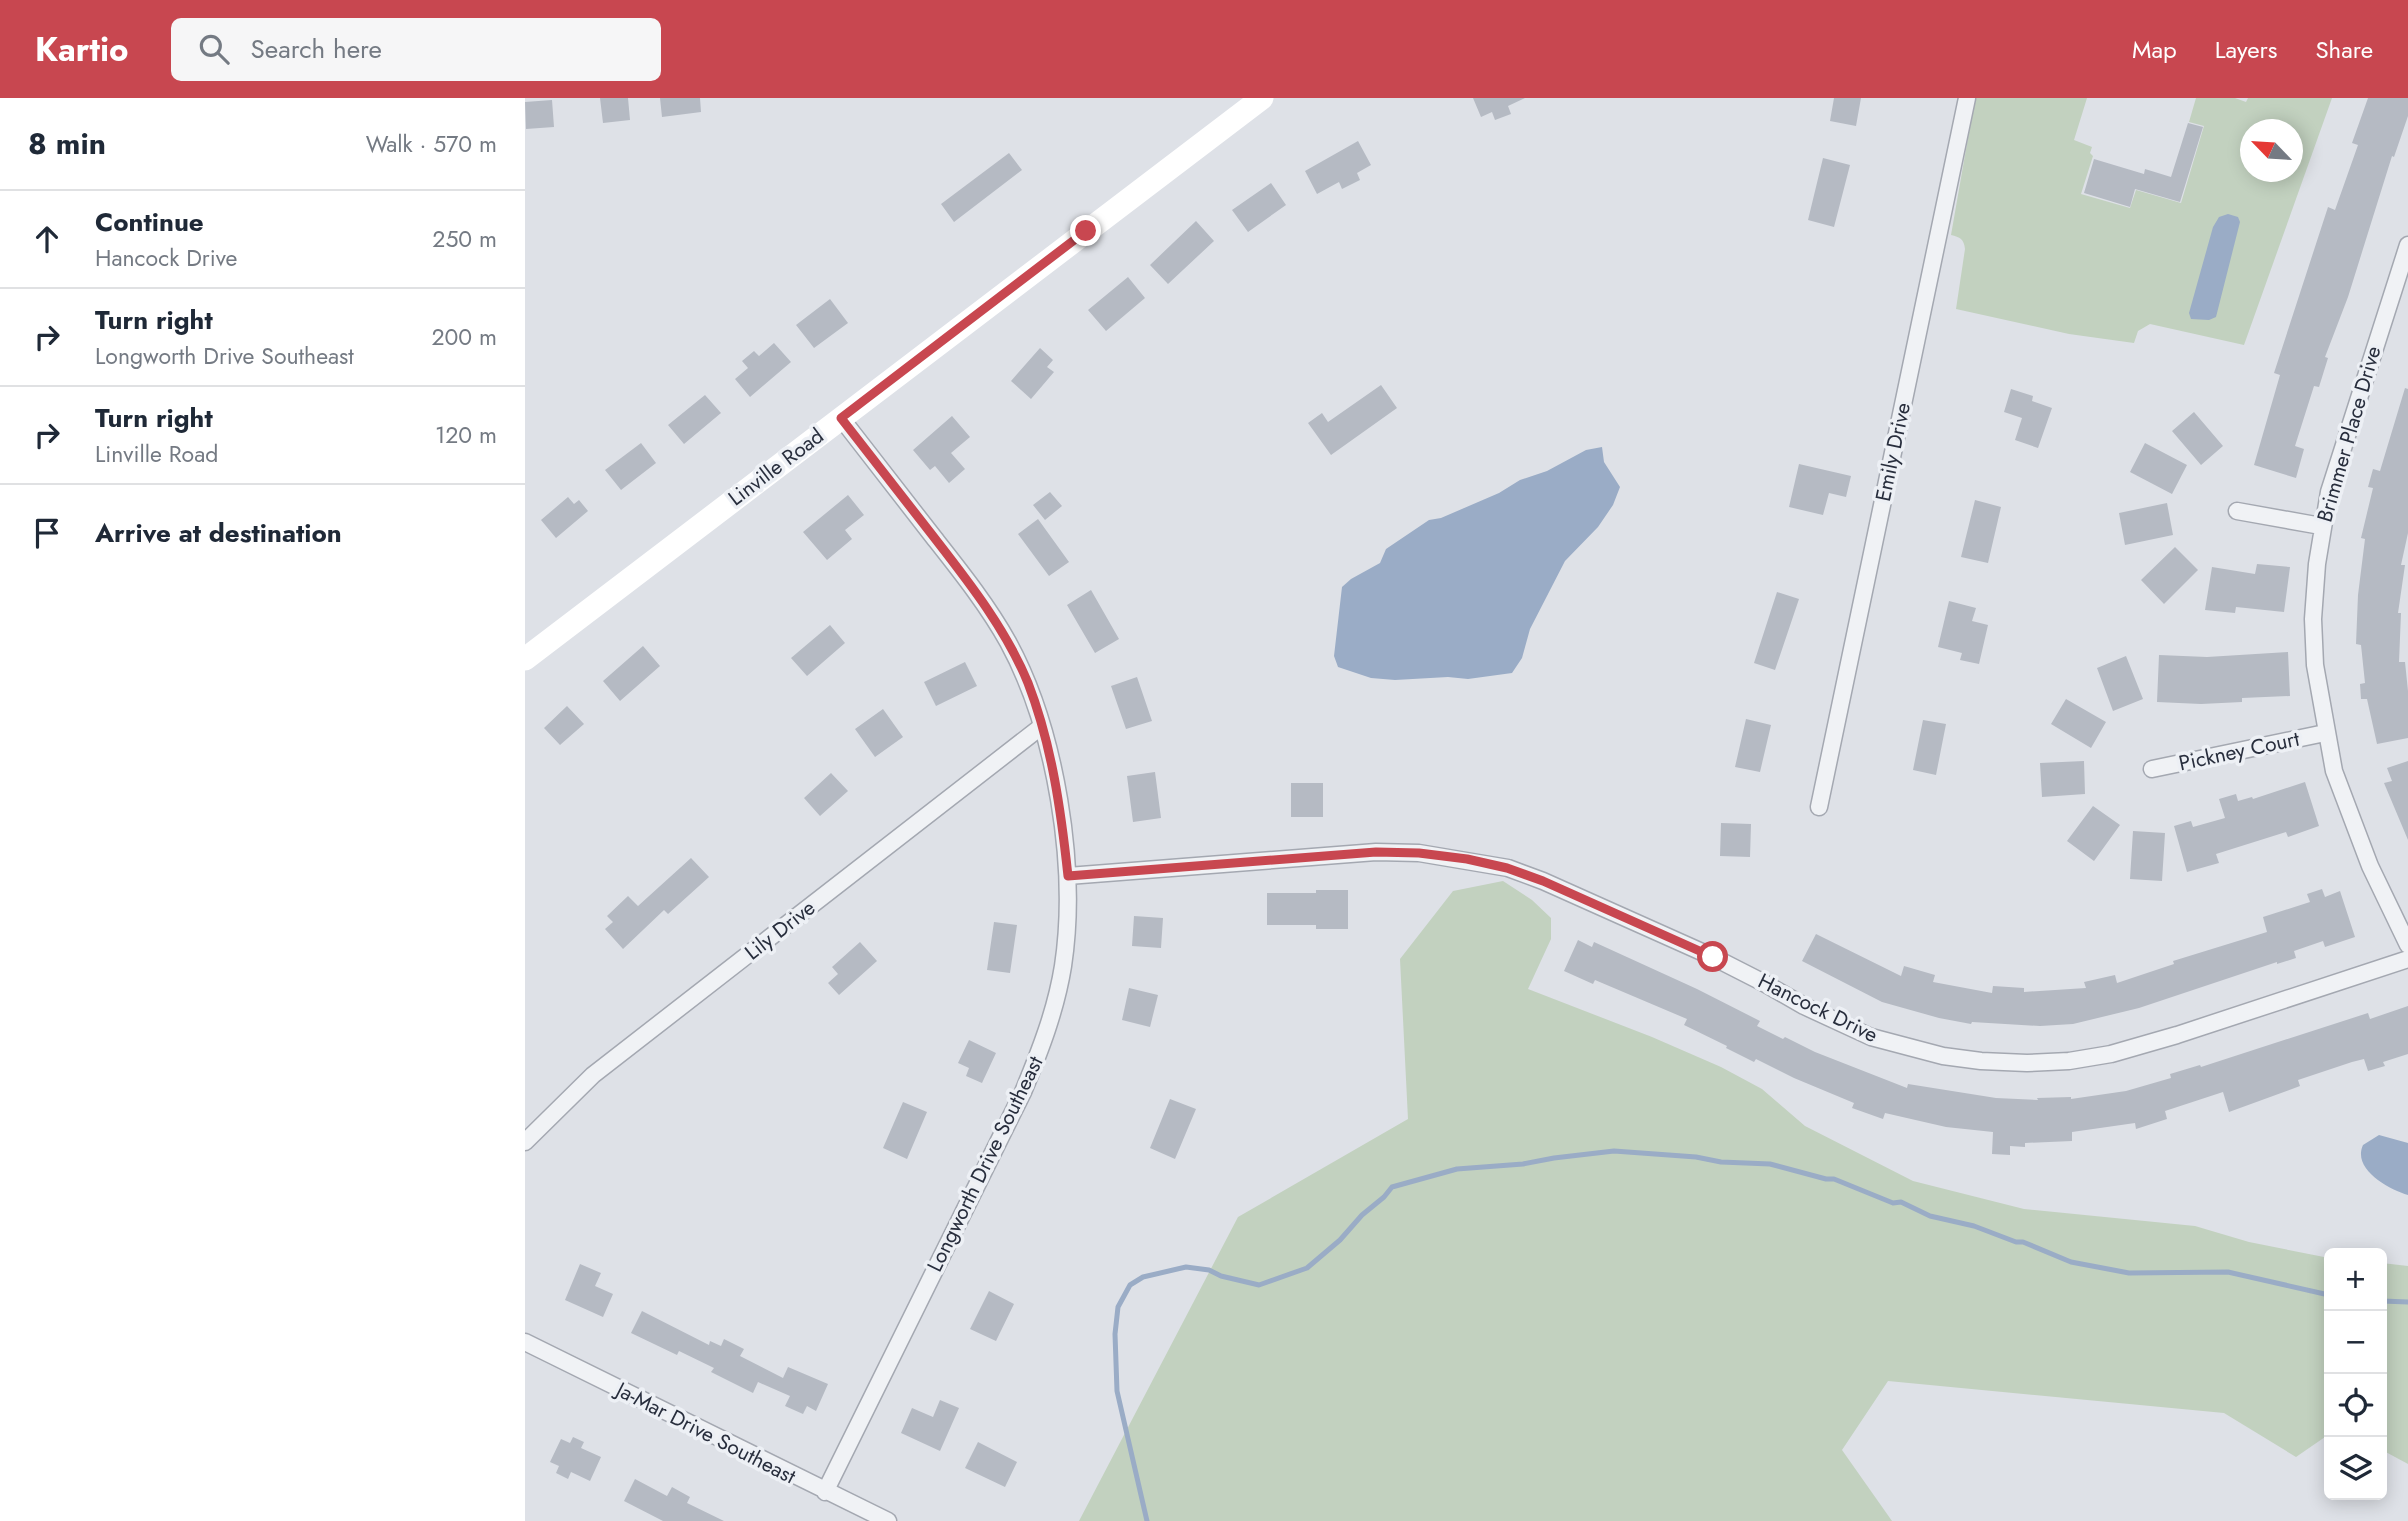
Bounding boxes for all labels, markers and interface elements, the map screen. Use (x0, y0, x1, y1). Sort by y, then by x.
search box (171, 18, 661, 81)
text: Kartio (35, 26, 129, 73)
icon: search (195, 30, 233, 68)
text: Search here (251, 30, 382, 68)
text: Map (2132, 32, 2177, 67)
text: Layers (2215, 32, 2277, 67)
text: Share (2315, 32, 2373, 67)
north arrow (2240, 119, 2303, 182)
text: 8 min (28, 122, 106, 165)
text: Walk · 570 m (366, 127, 497, 161)
text: Continue (95, 203, 204, 241)
route end (1070, 215, 1101, 246)
icon: ahead (28, 220, 66, 258)
text: 250 m (432, 222, 497, 256)
text: Hancock Drive (95, 241, 237, 275)
text: Turn right (95, 301, 213, 339)
icon: right (28, 318, 66, 356)
text: 200 m (431, 320, 497, 354)
text: Longworth Drive Southeast (95, 339, 354, 373)
street label: Brimmer Place Drive (2310, 342, 2389, 525)
text: Turn right (95, 399, 213, 437)
street label: Emily Drive (1868, 400, 1918, 504)
icon: right (28, 416, 66, 454)
text: 120 m (435, 418, 497, 452)
street label: Linville Road (722, 421, 830, 513)
text: Linville Road (95, 437, 218, 471)
icon: arrive (28, 514, 66, 552)
text: Arrive at destination (95, 514, 342, 552)
street label: Pickney Court (2176, 724, 2302, 778)
street label: Lily Drive (738, 893, 822, 967)
route start (1697, 941, 1728, 972)
street label: Hancock Drive (1753, 966, 1883, 1050)
street label: Longworth Drive Southeast (920, 1051, 1050, 1277)
map controls (2324, 1248, 2387, 1500)
button: + (2324, 1248, 2387, 1311)
button: − (2324, 1311, 2387, 1374)
street label: Ja-Mar Drive Southeast (608, 1373, 801, 1491)
button: locate (2324, 1374, 2387, 1437)
button: layers (2324, 1437, 2387, 1500)

